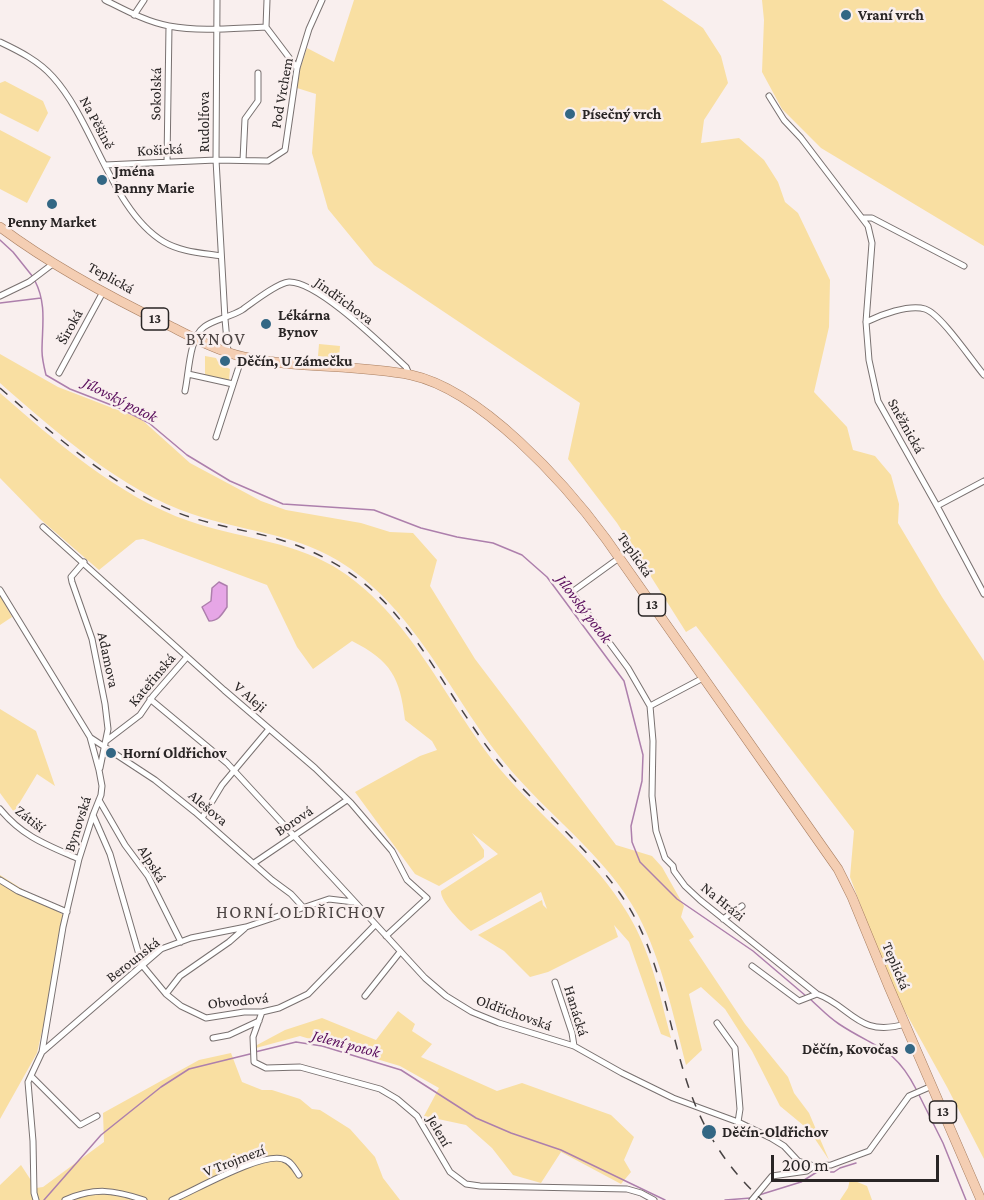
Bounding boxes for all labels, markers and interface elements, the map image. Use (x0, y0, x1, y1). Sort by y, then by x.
place label: Vraní vrch (858, 6, 924, 24)
marker: Vraní vrch (839, 8, 853, 22)
street label: Pod Vrchem (267, 56, 297, 130)
street label: Sokolská (147, 67, 165, 121)
street label: Rudolfova (195, 92, 213, 152)
street label: Na Pěšině (75, 93, 119, 153)
place label: Písečný vrch (582, 105, 661, 123)
marker: Písečný vrch (563, 107, 577, 121)
street label: Košická (137, 140, 183, 160)
place label: Jména Panny Marie (114, 162, 194, 197)
marker: Jména Panny Marie (95, 173, 109, 187)
marker: Penny Market (45, 197, 59, 211)
place label: Penny Market (8, 213, 96, 231)
street label: Teplická (85, 258, 137, 298)
street label: Jindřichova (311, 273, 377, 329)
street label: Široká (53, 306, 87, 348)
place label: Lékárna Bynov (278, 306, 330, 341)
road number: 13 (142, 308, 168, 330)
marker: Lékárna Bynov (259, 317, 273, 331)
district label: BYNOV (186, 328, 246, 350)
place label: Děčín, U Zámečku (237, 352, 353, 370)
marker: Děčín, U Zámečku (218, 354, 232, 368)
water label: Jílovský potok (80, 373, 160, 427)
street label: Sněžnická (884, 395, 928, 457)
street label: Teplická (613, 529, 657, 581)
water label: Jílovský potok (552, 571, 616, 647)
road number: 13 (638, 594, 666, 616)
street label: Adamova (93, 630, 123, 690)
street label: Kateřinská (125, 650, 179, 710)
street label: V Aleji (230, 678, 270, 716)
place label: Horní Oldřichov (123, 744, 226, 762)
marker: Horní Oldřichov (104, 746, 118, 760)
street label: Alešova (185, 786, 231, 830)
street label: Bynovská (61, 794, 95, 854)
street label: Zátiší (11, 802, 49, 836)
street label: Borová (272, 802, 316, 840)
street label: Alpská (134, 842, 170, 886)
street label: Na Hrázi (697, 879, 749, 925)
district label: HORNÍ OLDŘICHOV (216, 901, 386, 923)
street label: Berounská (103, 933, 163, 987)
street label: Teplická (878, 939, 914, 993)
street label: Hanácká (560, 984, 592, 1038)
street label: Obvodová (207, 989, 269, 1013)
street label: Oldřichovská (474, 991, 554, 1035)
water label: Jelení potok (310, 1026, 382, 1062)
place label: Děčín, Kovočas (802, 1040, 898, 1058)
marker: Děčín, Kovočas (903, 1042, 917, 1056)
road number: 13 (930, 1101, 956, 1123)
street label: Jelení (423, 1112, 455, 1150)
marker: Děčín-Oldřichov (700, 1123, 718, 1141)
place label: Děčín-Oldřichov (722, 1123, 828, 1141)
street label: V Trojmezí (201, 1141, 267, 1181)
scale bar (774, 1143, 942, 1181)
text: 200 m (782, 1155, 829, 1175)

